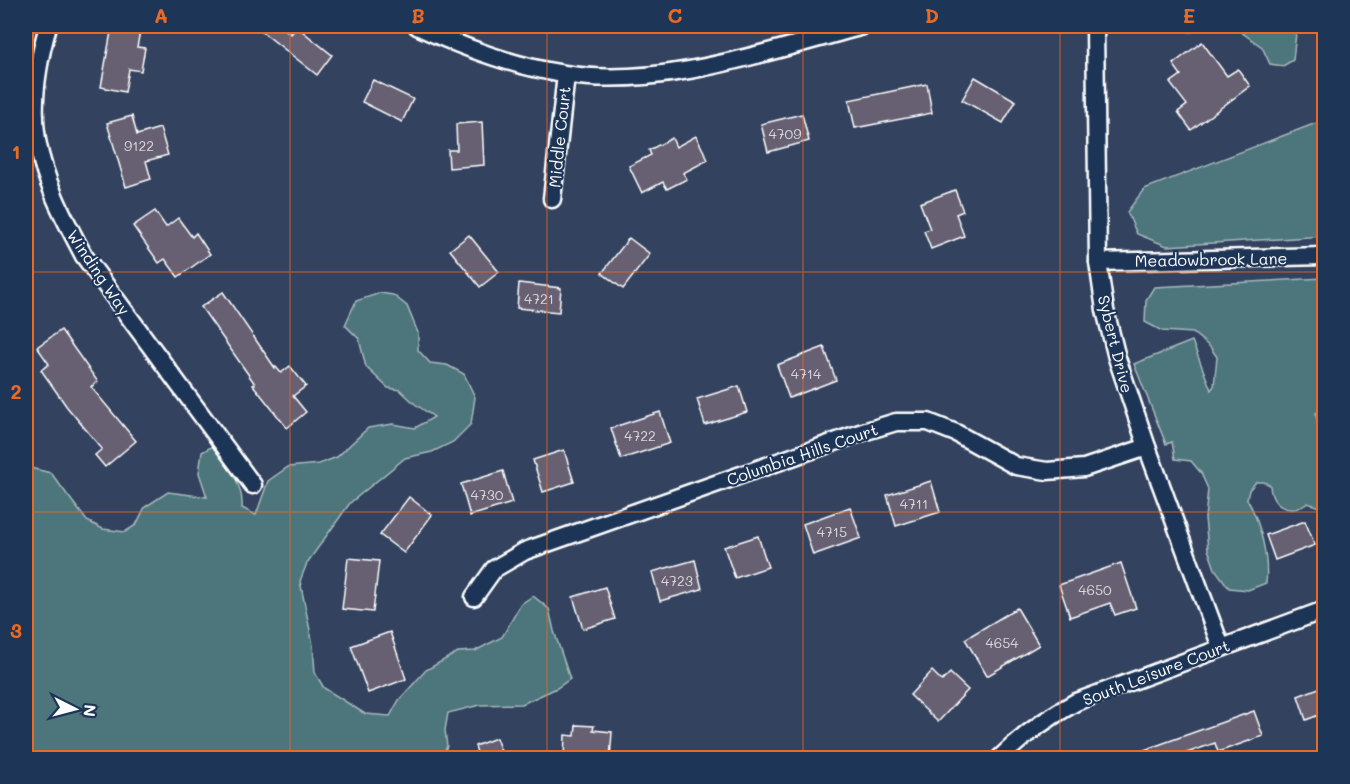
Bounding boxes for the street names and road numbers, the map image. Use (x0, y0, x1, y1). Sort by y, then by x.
street label: Middle Court (543, 85, 575, 189)
street label: Winding Way (63, 225, 135, 319)
street label: Meadowbrook Lane (1135, 247, 1287, 271)
street label: Sybert Drive (1094, 293, 1138, 395)
street label: Columbia Hills Court (724, 418, 880, 490)
street label: South Leisure Court (1079, 634, 1233, 710)

